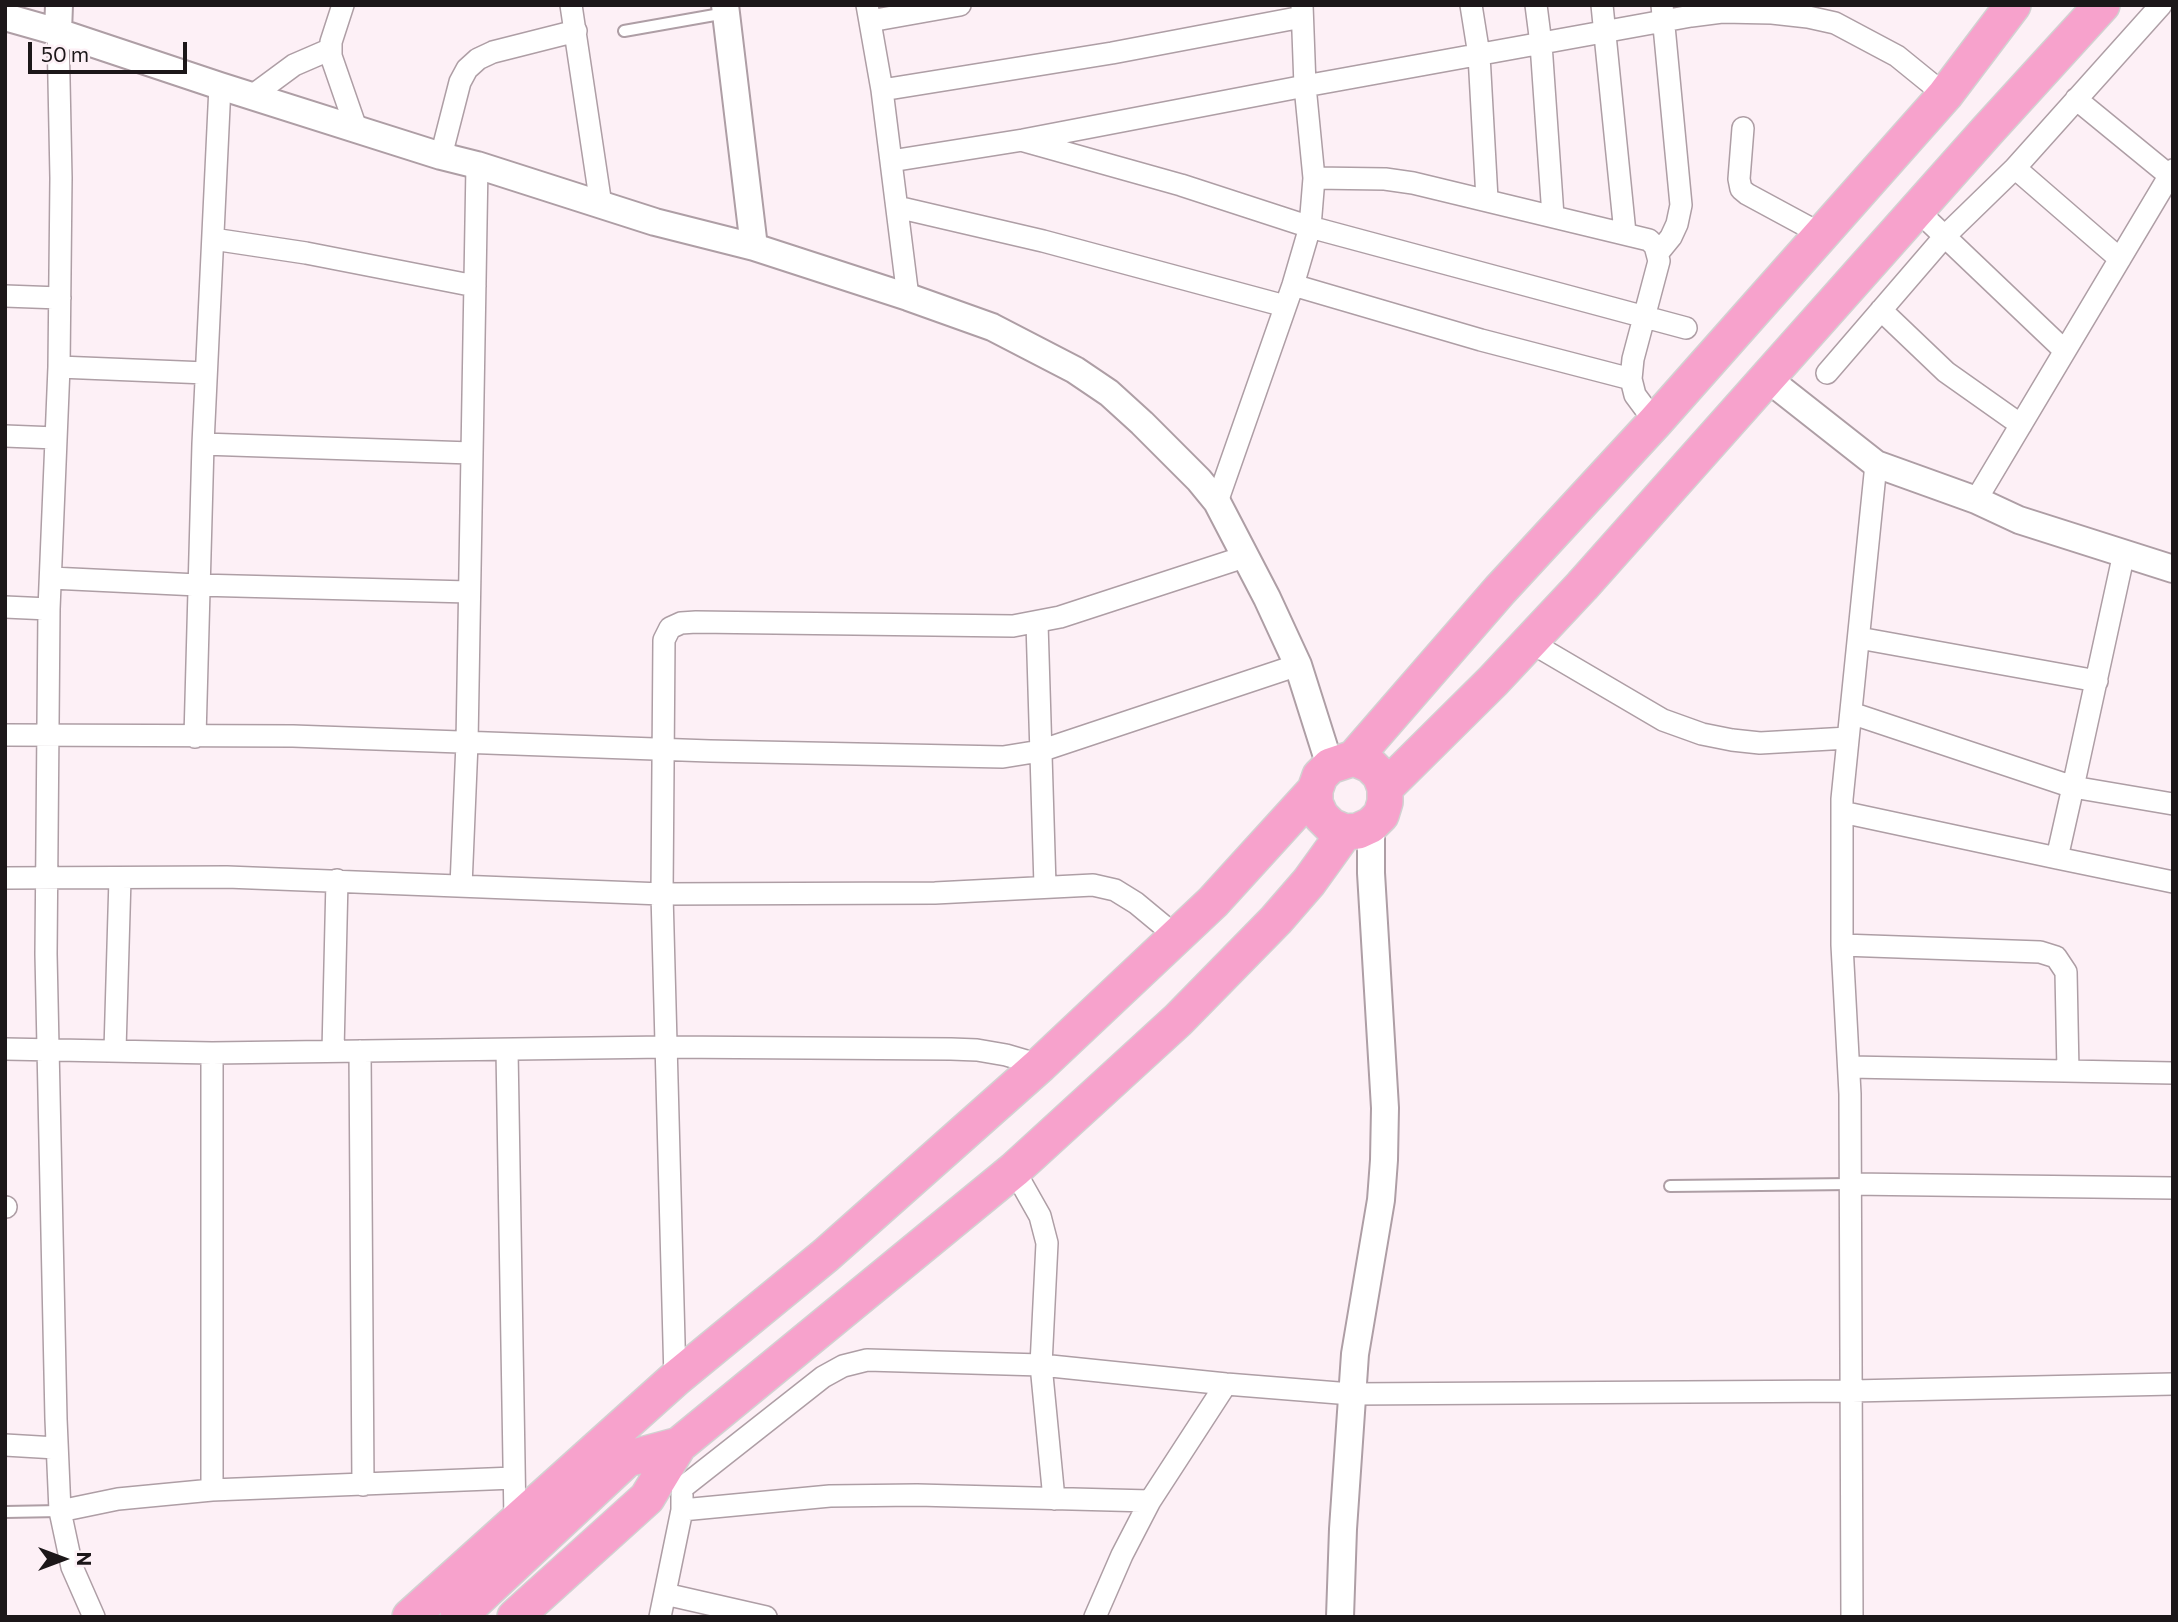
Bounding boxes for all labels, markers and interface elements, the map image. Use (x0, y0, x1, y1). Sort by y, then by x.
scale bar (32, 28, 191, 72)
text: 50 m (41, 41, 89, 66)
north arrow (28, 1524, 98, 1594)
text: N (73, 1552, 96, 1566)

